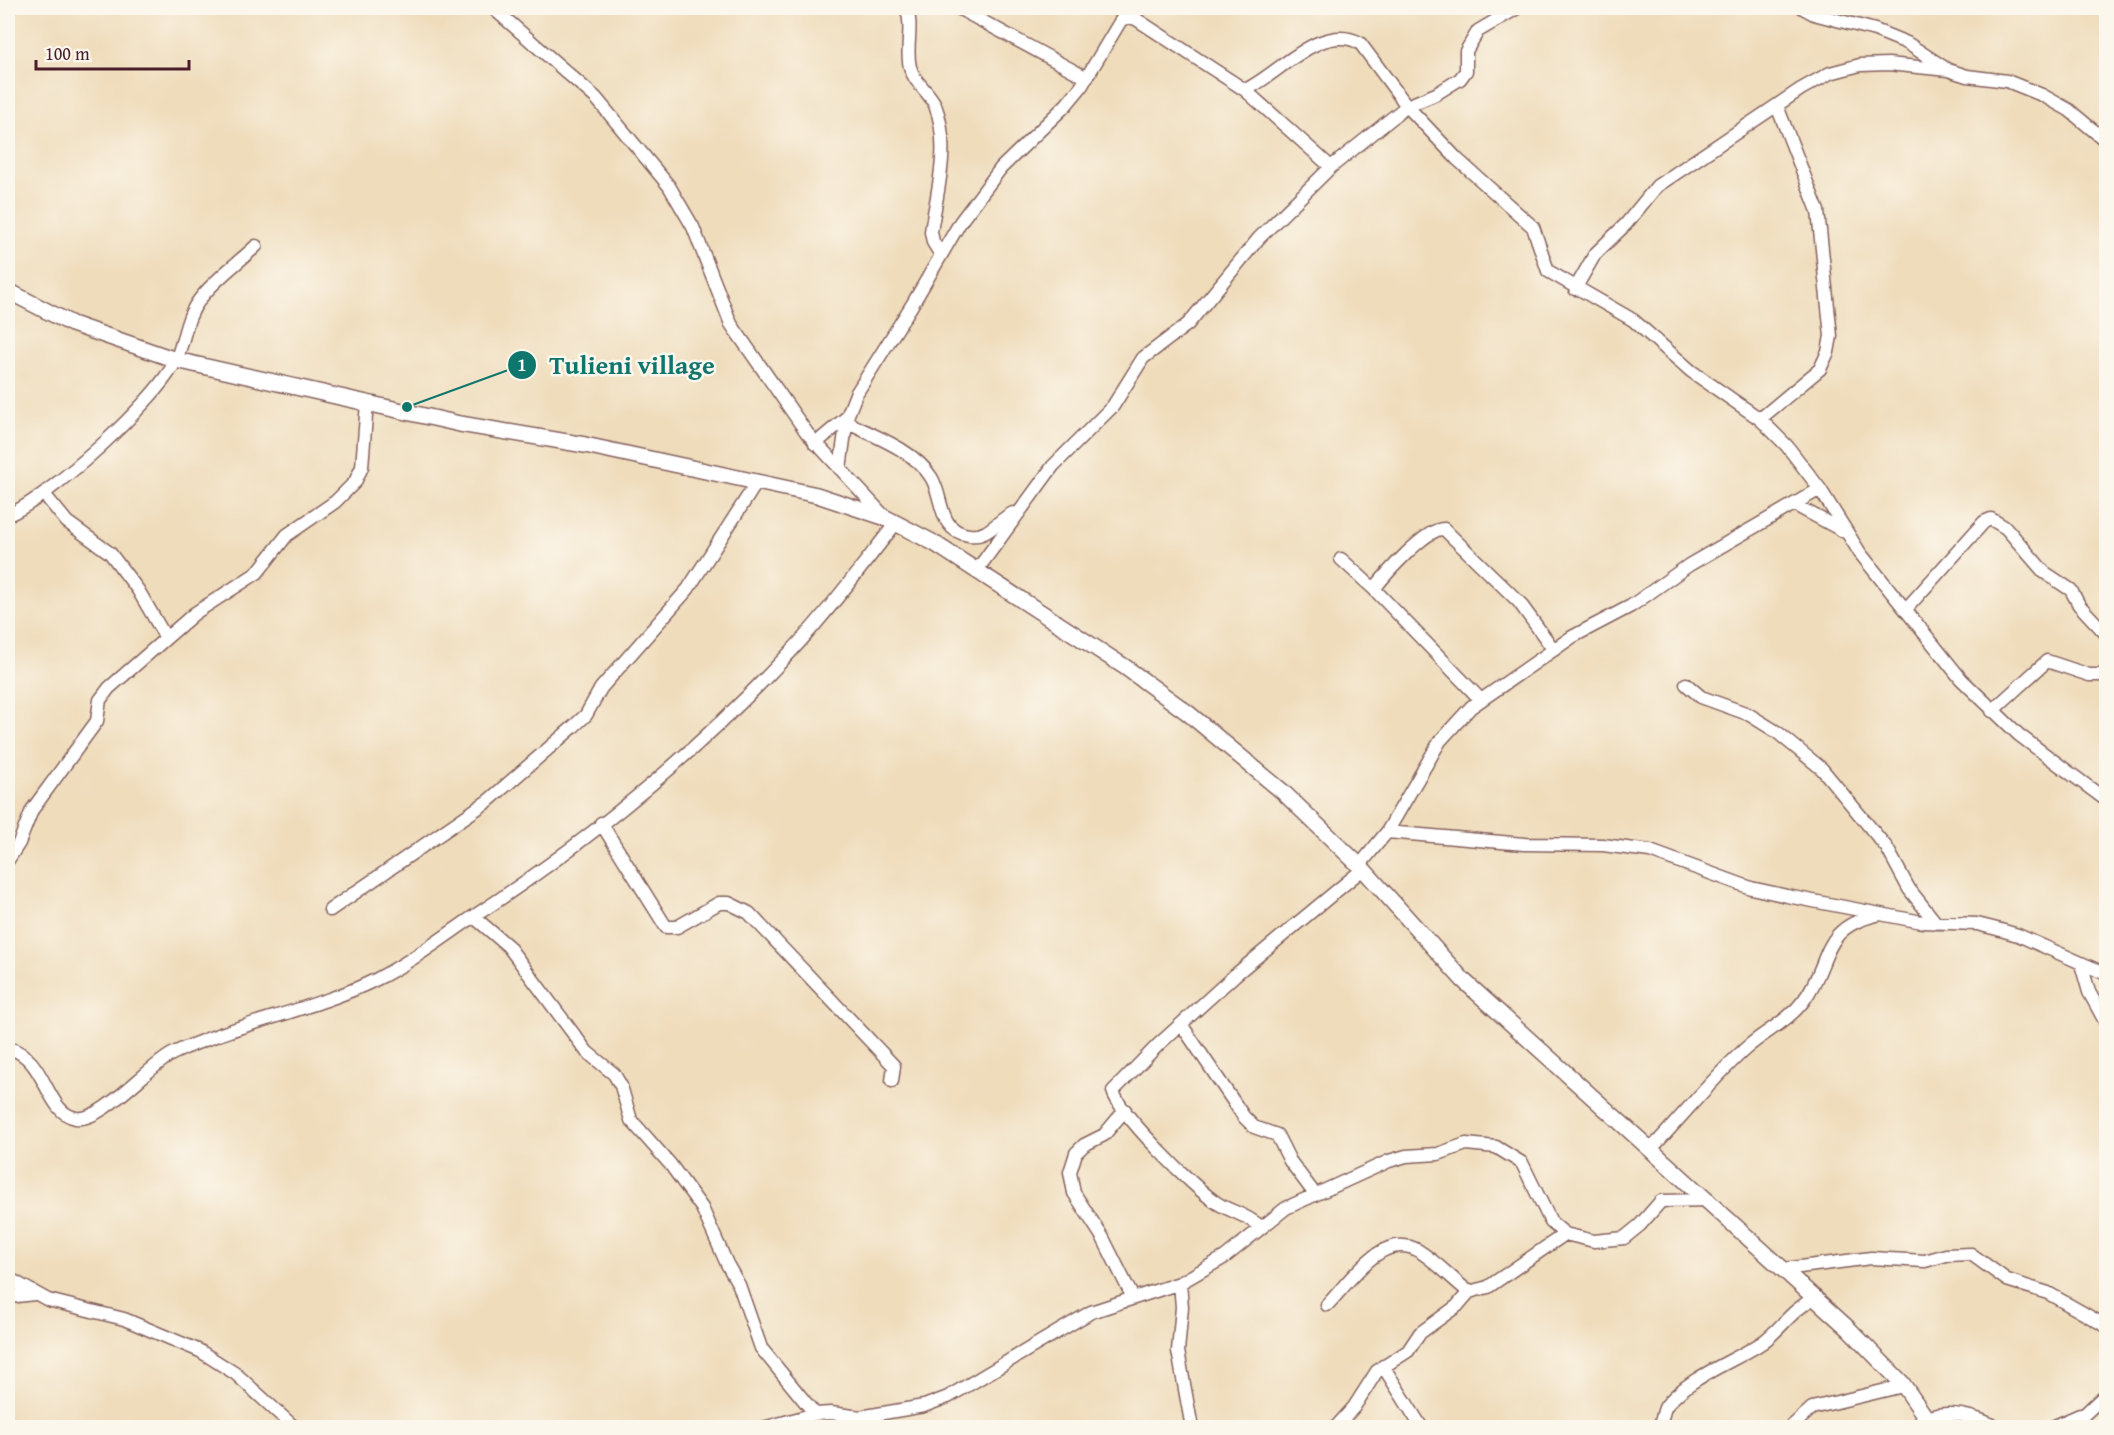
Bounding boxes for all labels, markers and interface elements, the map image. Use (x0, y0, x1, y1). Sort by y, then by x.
scale bar (36, 33, 189, 71)
text: 100 m (45, 40, 90, 67)
callout: Tulieni village (507, 343, 727, 387)
text: Tulieni village (549, 345, 715, 384)
text: 1 (517, 351, 527, 378)

